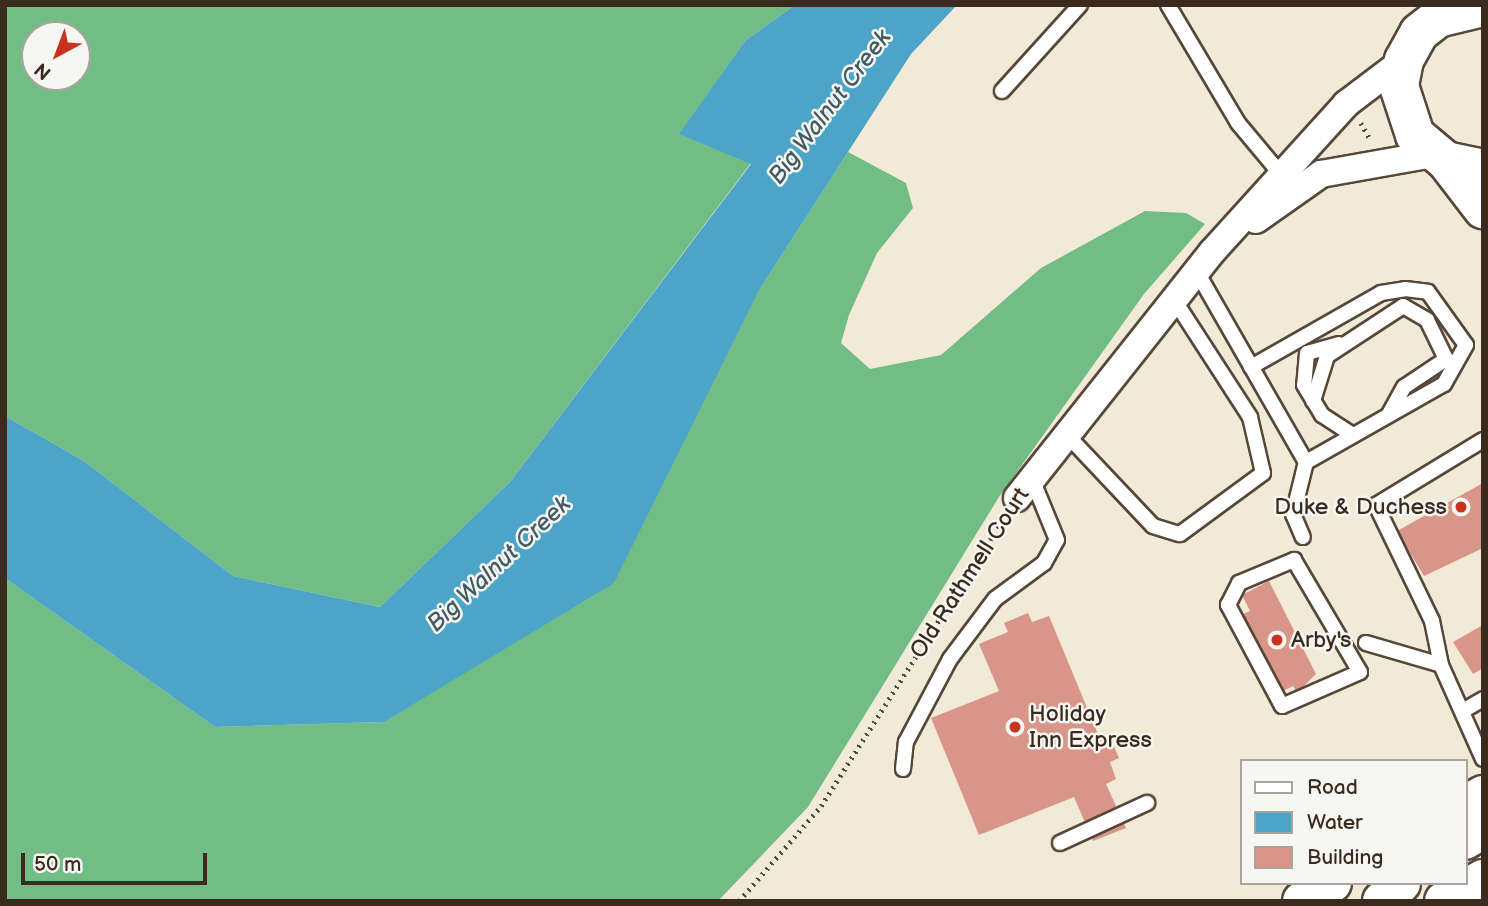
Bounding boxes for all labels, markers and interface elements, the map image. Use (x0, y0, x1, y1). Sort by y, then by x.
north arrow (21, 21, 91, 91)
water label: Big Walnut Creek (762, 24, 898, 190)
text: N (30, 57, 56, 84)
street label: Old Rathmell Court (905, 483, 1035, 663)
water label: Big Walnut Creek (421, 490, 577, 638)
place label: Duke & Duchess (1274, 493, 1447, 521)
marker: Duke & Duchess (1453, 499, 1469, 515)
place label: Arby's (1291, 626, 1351, 654)
marker: Arby's (1269, 632, 1285, 648)
place label: Holiday Inn Express (1029, 700, 1152, 754)
marker: Holiday Inn Express (1007, 719, 1023, 735)
legend (1240, 759, 1467, 885)
text: Road (1307, 775, 1358, 800)
text: Water (1307, 810, 1363, 835)
scale bar (24, 839, 210, 883)
text: Building (1307, 845, 1383, 870)
text: 50 m (34, 852, 81, 877)

